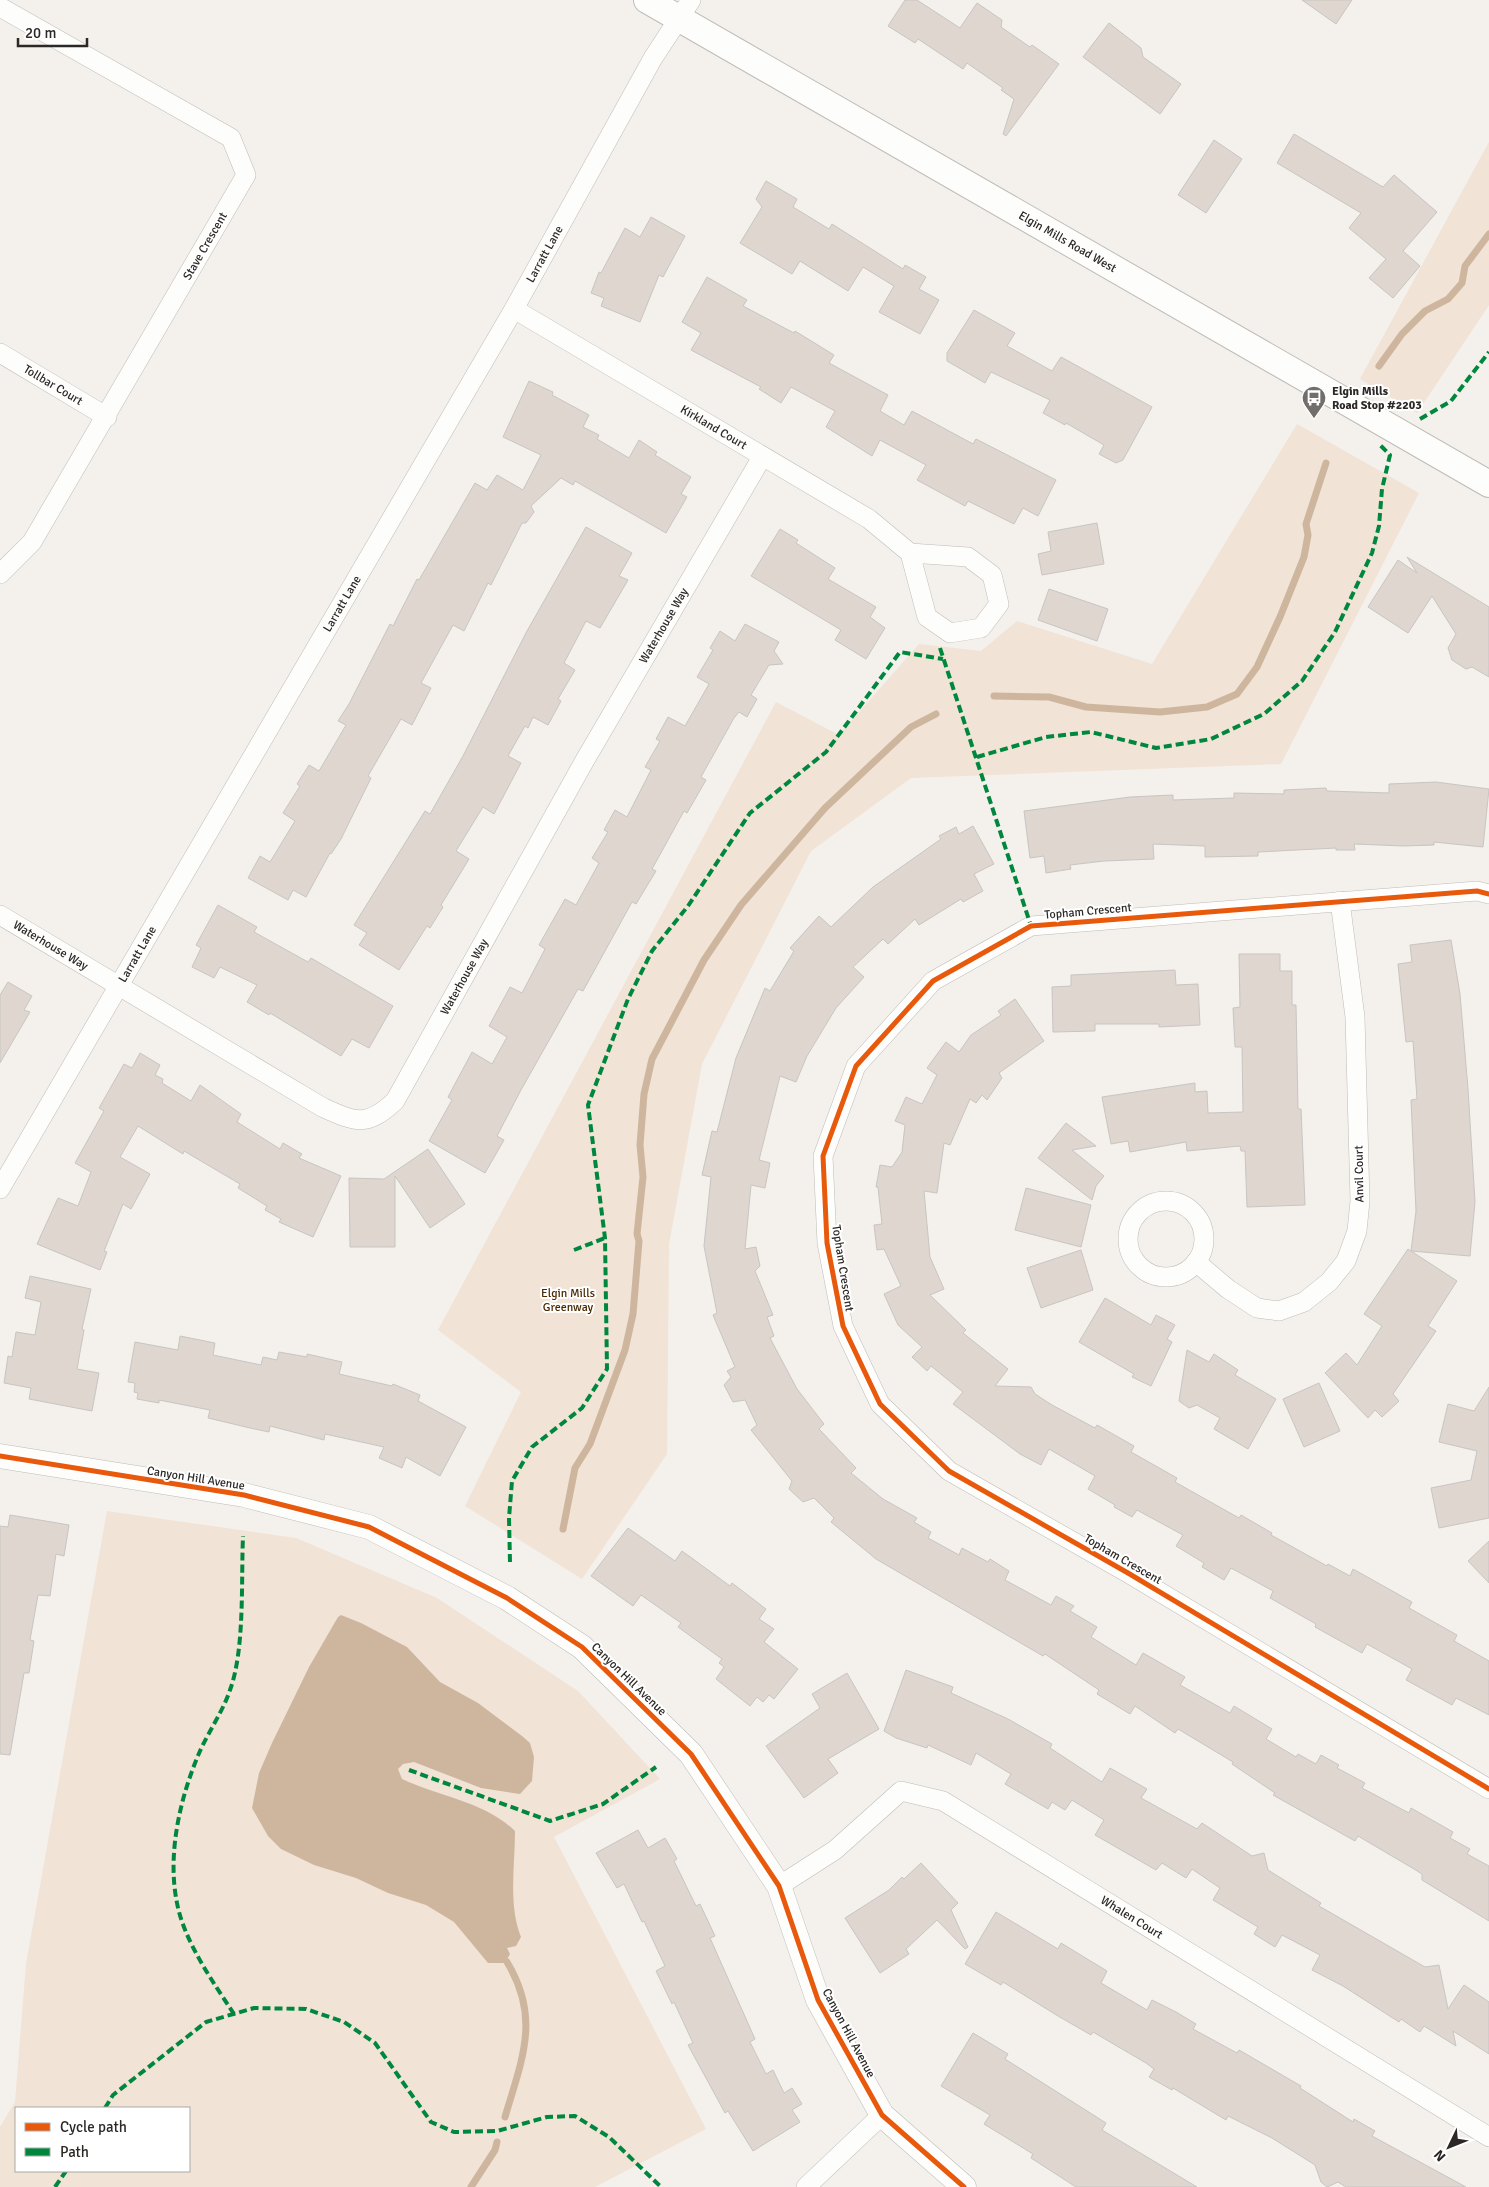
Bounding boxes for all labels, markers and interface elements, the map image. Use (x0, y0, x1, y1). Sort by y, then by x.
scale bar (18, 15, 86, 47)
text: 20 m (25, 24, 56, 42)
street label: Elgin Mills Road West (1016, 208, 1119, 276)
street label: Stave Crescent (180, 210, 231, 283)
street label: Larratt Lane (523, 223, 567, 285)
street label: Tollbar Court (21, 362, 85, 409)
place label: Elgin Mills Road Stop #2203 (1332, 384, 1422, 413)
bus stop icon: Elgin Mills Road Stop #2203 (1301, 385, 1327, 419)
street label: Kirkland Court (677, 402, 749, 453)
street label: Larratt Lane (320, 573, 365, 635)
street label: Waterhouse Way (636, 585, 692, 666)
street label: Topham Crescent (1044, 900, 1132, 923)
street label: Waterhouse Way (10, 917, 91, 974)
street label: Larratt Lane (115, 923, 160, 985)
street label: Waterhouse Way (437, 936, 492, 1018)
street label: Anvil Court (1352, 1145, 1367, 1203)
street label: Topham Crescent (828, 1224, 857, 1312)
park label: Elgin Mills Greenway (541, 1286, 595, 1315)
street label: Canyon Hill Avenue (146, 1463, 246, 1494)
street label: Topham Crescent (1081, 1531, 1164, 1588)
street label: Canyon Hill Avenue (588, 1640, 669, 1719)
street label: Whalen Court (1098, 1893, 1165, 1942)
street label: Canyon Hill Avenue (819, 1986, 878, 2080)
legend (15, 2107, 190, 2172)
text: Cycle path (60, 2118, 127, 2136)
north arrow (1424, 2122, 1474, 2172)
text: Path (60, 2143, 89, 2161)
text: N (1430, 2146, 1449, 2165)

